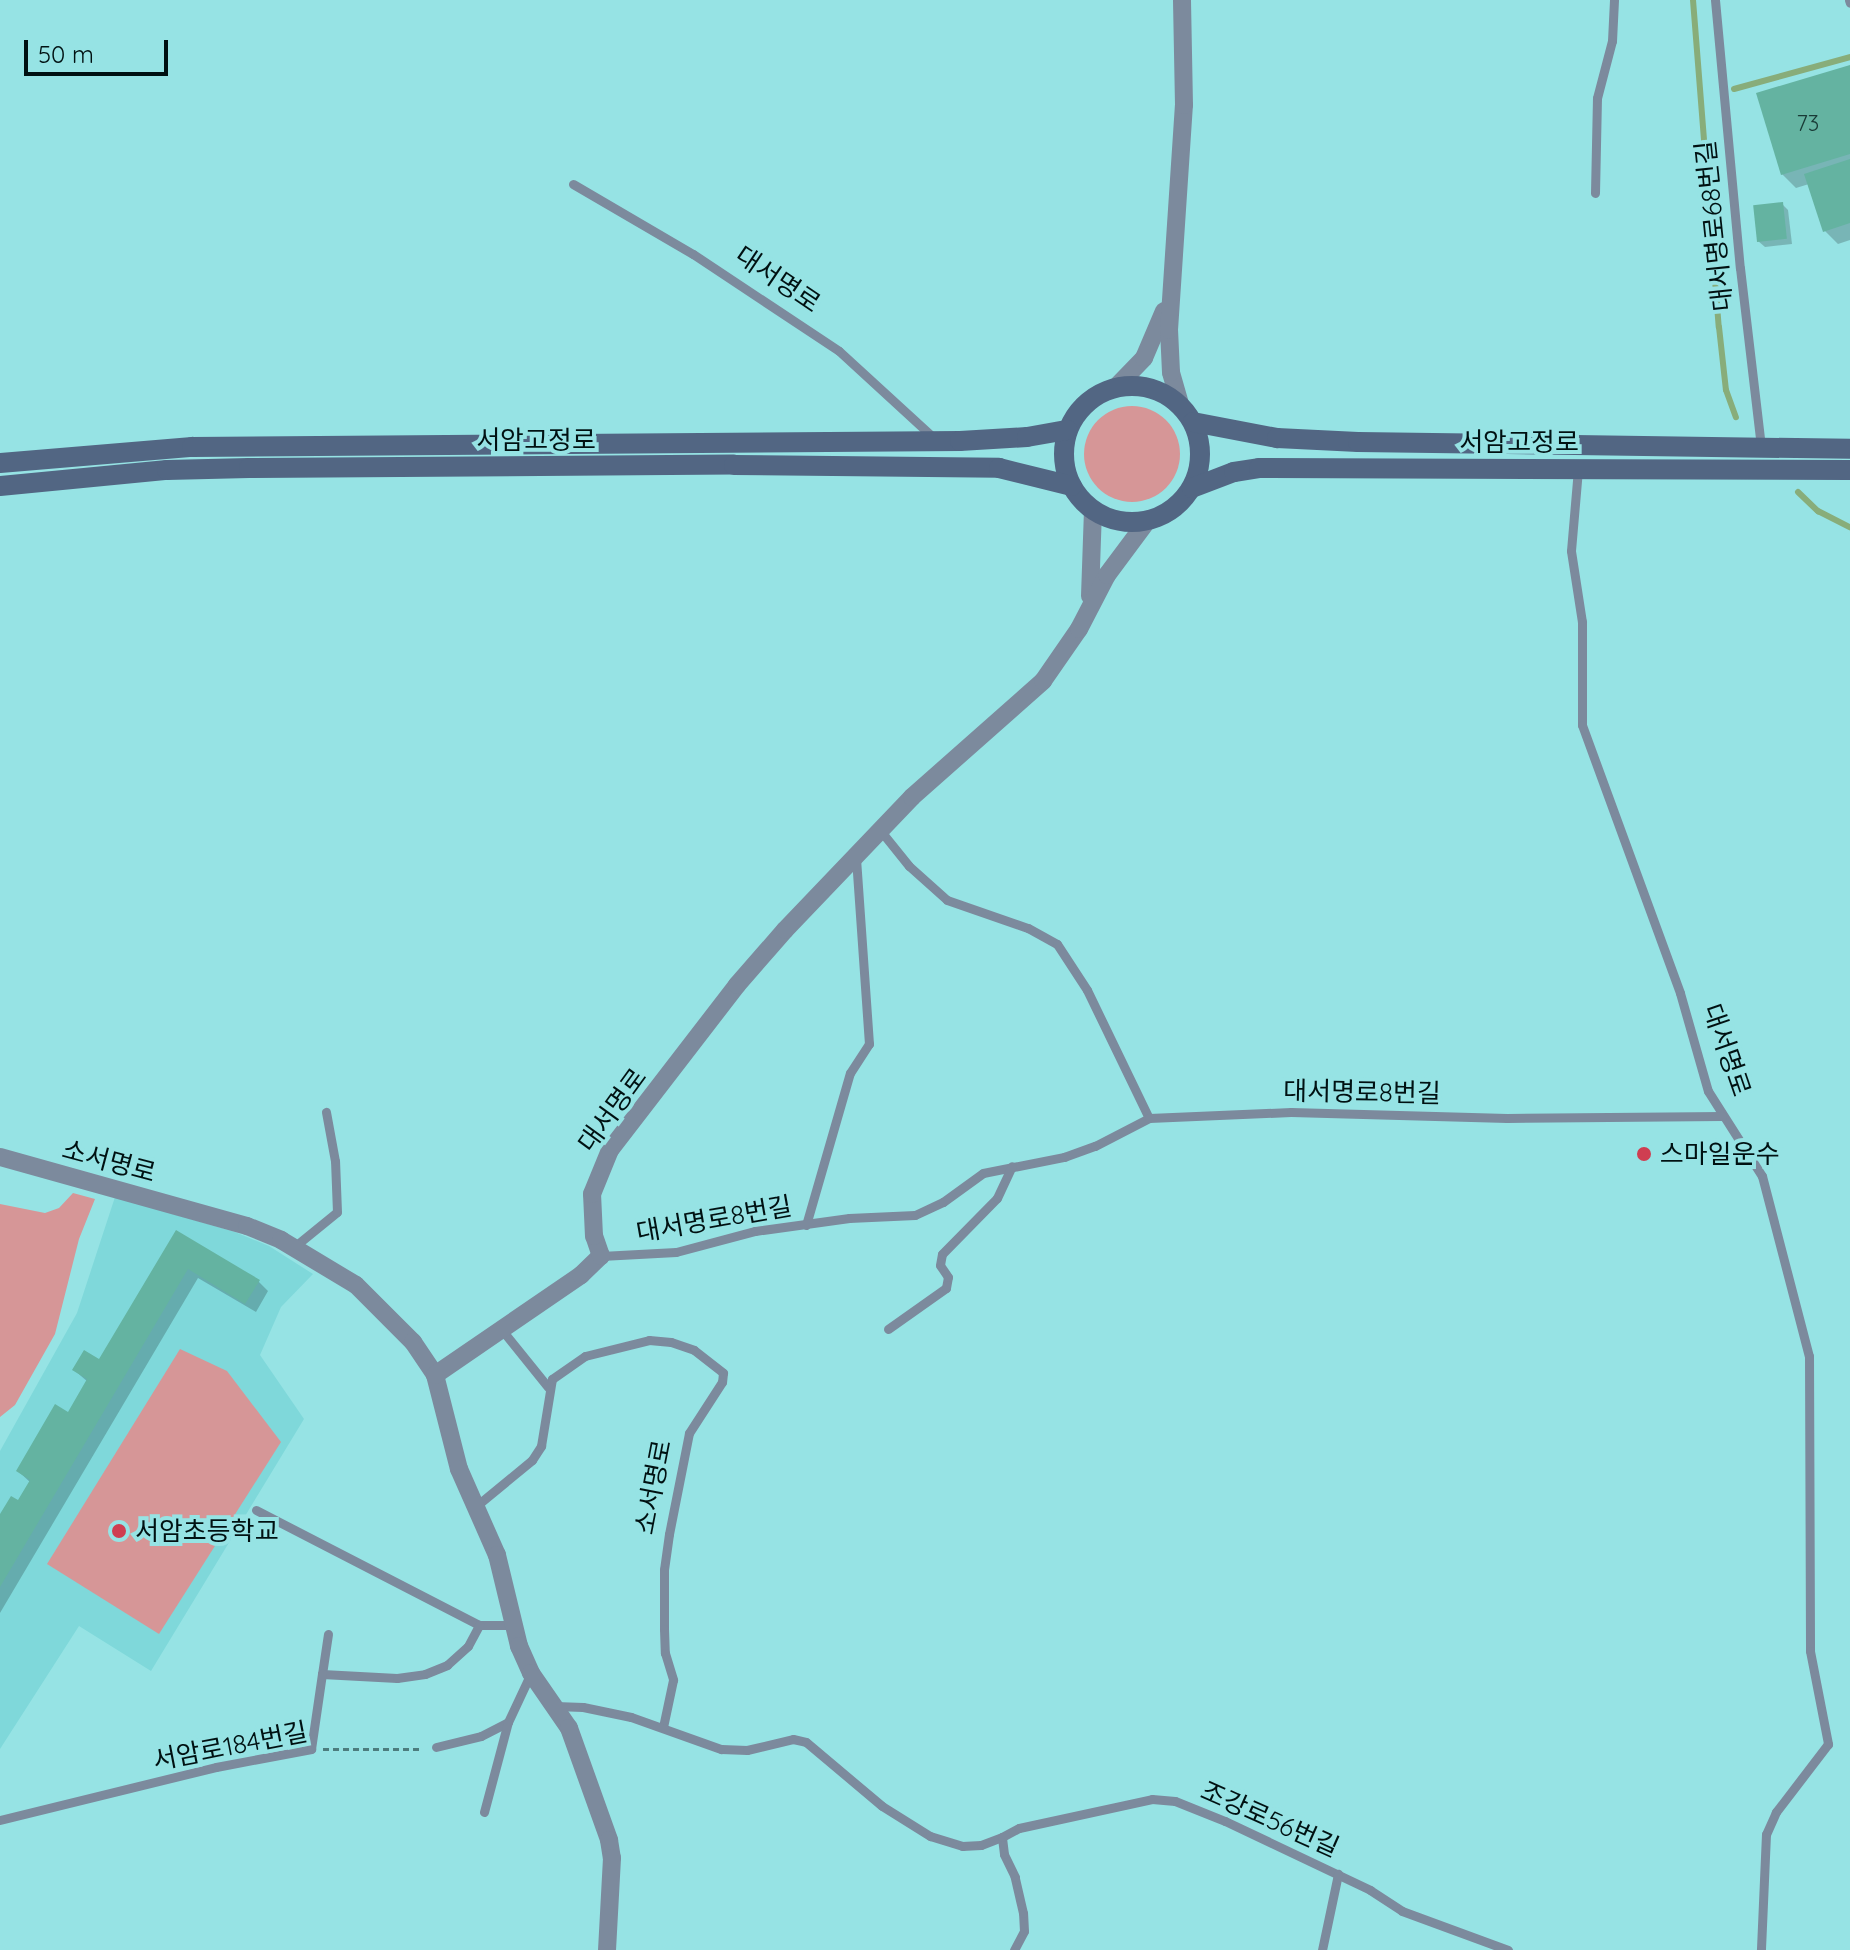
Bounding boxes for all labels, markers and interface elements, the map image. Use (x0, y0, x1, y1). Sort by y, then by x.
scale bar (28, 24, 172, 74)
text: 50 m (38, 39, 94, 69)
house number: 73 (1797, 111, 1819, 137)
street label: 대서명로68번길 (1690, 139, 1738, 313)
street label: 대서명로 (730, 239, 826, 319)
street label: 서암고정로 (476, 424, 596, 456)
street label: 서암고정로 (1459, 426, 1579, 458)
street label: 대서명로 (1697, 1000, 1757, 1100)
street label: 대서명로 (571, 1062, 653, 1158)
street label: 대서명로8번길 (1283, 1075, 1441, 1109)
street label: 소서명로 (59, 1134, 159, 1188)
place label: 스마일운수 (1660, 1138, 1780, 1170)
marker: 스마일운수 (1635, 1145, 1653, 1163)
street label: 대서명로8번길 (634, 1190, 794, 1248)
street label: 소서명로 (629, 1437, 677, 1537)
place label: 서암초등학교 (135, 1515, 279, 1547)
marker: 서암초등학교 (110, 1522, 128, 1540)
street label: 서암로184번길 (150, 1716, 310, 1776)
street label: 조강로56번길 (1196, 1775, 1344, 1863)

